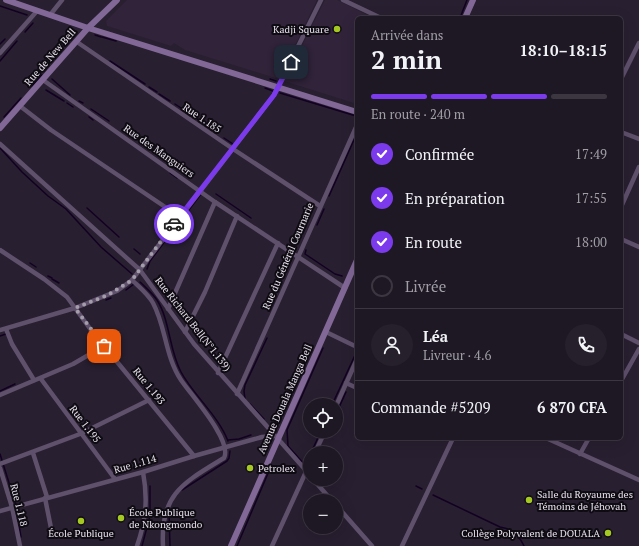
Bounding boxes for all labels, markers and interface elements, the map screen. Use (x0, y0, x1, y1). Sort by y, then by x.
place label: Kadji Square (273, 23, 329, 36)
marker: Kadji Square (332, 24, 342, 34)
street label: Rue de New Bell (22, 26, 78, 88)
text: Arrivée dans (371, 26, 444, 44)
text: 18:10–18:15 (520, 40, 607, 60)
text: 2 min (371, 42, 442, 76)
pin (274, 45, 308, 79)
icon: home (280, 51, 302, 73)
street label: Rue 1.185 (180, 100, 224, 136)
text: En route · 240 m (371, 105, 465, 123)
street label: Rue des Manguiers (121, 122, 197, 180)
icon: check (371, 143, 393, 165)
text: Confirmée (405, 144, 474, 164)
text: 17:49 (575, 145, 607, 163)
icon: check (371, 187, 393, 209)
text: En préparation (405, 188, 505, 208)
text: 17:55 (575, 189, 607, 207)
street label: Rue du Général Cournarie (260, 201, 316, 311)
courier (154, 204, 194, 244)
icon: car (163, 213, 185, 235)
icon: check (371, 231, 393, 253)
text: En route (405, 232, 462, 252)
text: 18:00 (575, 233, 607, 251)
street label: Rue Richard Bell(N°1.139) (152, 274, 234, 374)
text: Livrée (405, 276, 446, 296)
button: person (371, 324, 413, 366)
button: phone (565, 324, 607, 366)
text: Léa (423, 326, 448, 346)
pin (87, 329, 121, 363)
icon: bag (93, 335, 115, 357)
street label: Avenue Douala Manga Bell (255, 342, 315, 456)
text: Livreur · 4.6 (423, 346, 492, 364)
street label: Rue 1.193 (130, 365, 168, 407)
text: Commande #5209 (371, 397, 490, 417)
text: 6 870 CFA (537, 397, 607, 417)
map controls (303, 398, 343, 534)
button: locate (303, 398, 343, 438)
street label: Rue 1.195 (67, 403, 103, 445)
button: + (303, 446, 343, 486)
street label: Rue 1.114 (112, 452, 158, 476)
place label: Petrolex (258, 462, 296, 475)
marker: Petrolex (245, 463, 255, 473)
street label: Rue 1.118 (7, 482, 31, 528)
place label: Salle du Royaume des Témoins de Jéhovah (537, 488, 633, 513)
button: − (303, 494, 343, 534)
marker: Salle du Royaume des Témoins de Jéhovah (524, 495, 534, 505)
place label: École Publique de Nkongmondo (129, 506, 203, 531)
marker: École Publique de Nkongmondo (116, 513, 126, 523)
marker: École Publique (76, 516, 86, 526)
place label: École Publique (48, 527, 114, 540)
place label: Collège Polyvalent de DOUALA (461, 527, 600, 540)
marker: Collège Polyvalent de DOUALA (603, 528, 613, 538)

